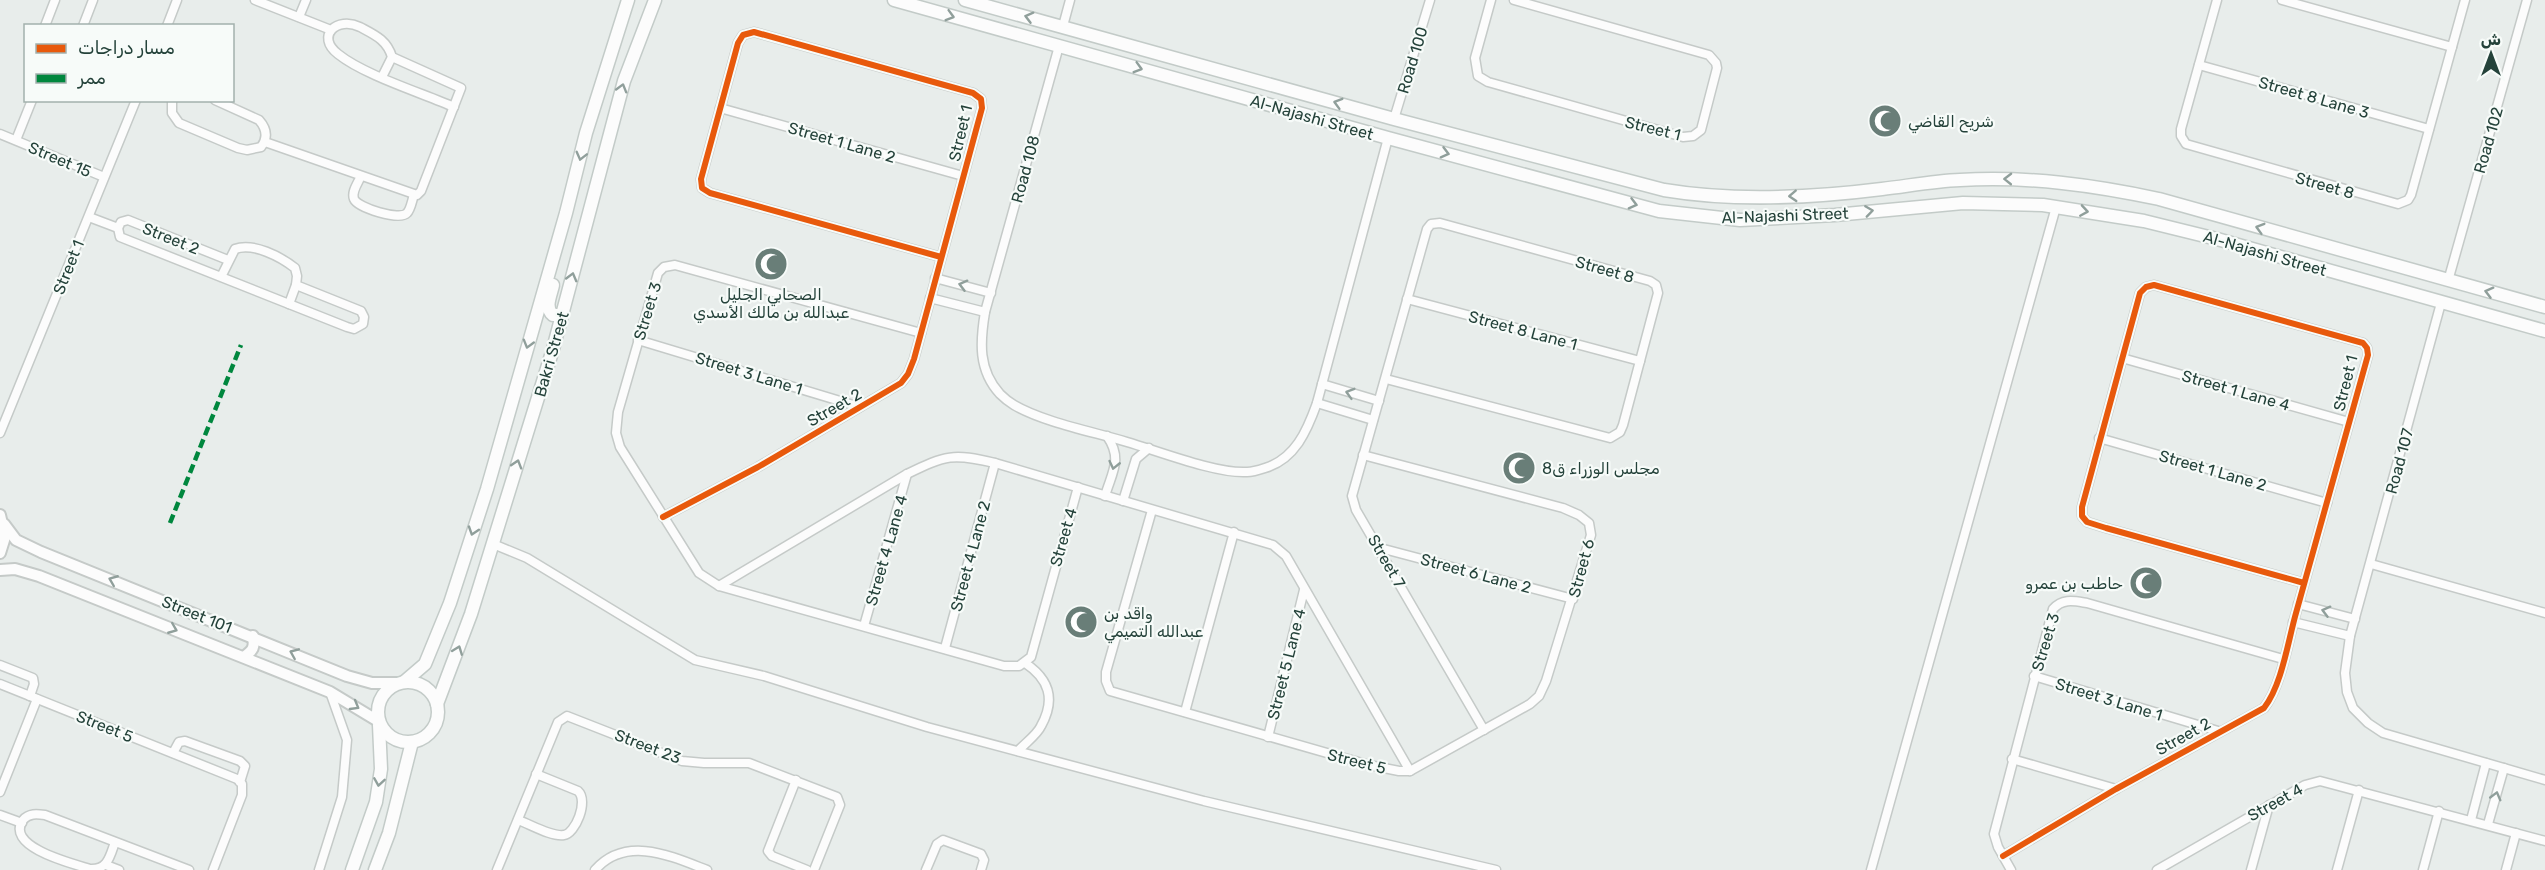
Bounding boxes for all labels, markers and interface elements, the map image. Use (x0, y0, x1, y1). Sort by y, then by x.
one-way arrow (944, 9, 955, 21)
one-way arrow (1024, 12, 1034, 24)
legend (24, 24, 234, 102)
street label: Road 100 (1393, 24, 1432, 96)
north arrow (2461, 24, 2521, 84)
text: ش (2481, 30, 2501, 49)
text: مسار دراجات (78, 37, 175, 59)
one-way arrow (1132, 61, 1143, 73)
text: ممر (77, 67, 106, 89)
street label: Street 8 Lane 3 (2256, 73, 2371, 122)
one-way arrow (615, 84, 627, 94)
street label: Al-Najashi Street (1248, 91, 1376, 144)
one-way arrow (1333, 98, 1344, 110)
street label: Street 1 (945, 103, 976, 163)
mosque icon: شريح القاضي (1867, 103, 1903, 139)
street label: Road 102 (2470, 105, 2507, 176)
street label: Street 1 (1623, 112, 1683, 145)
place label: شريح القاضي (1908, 112, 1994, 134)
street label: Street 1 Lane 2 (786, 118, 898, 167)
street label: Road 108 (1007, 133, 1044, 205)
street label: Street 15 (25, 138, 94, 181)
one-way arrow (1440, 146, 1450, 159)
one-way arrow (575, 151, 588, 161)
street label: Street 8 (2293, 168, 2356, 203)
one-way arrow (2004, 173, 2013, 185)
one-way arrow (1788, 190, 1797, 203)
one-way arrow (1628, 196, 1638, 209)
street label: Al-Najashi Street (1721, 204, 1849, 227)
one-way arrow (2078, 204, 2088, 217)
one-way arrow (1864, 205, 1873, 217)
street label: Street 2 (140, 218, 202, 258)
one-way arrow (2255, 223, 2266, 235)
street label: Al-Najashi Street (2201, 227, 2329, 280)
street label: Street 1 (49, 237, 88, 297)
mosque icon: الصحابي الجليل عبدالله بن مالك الأسدي (753, 246, 789, 282)
street label: Street 8 (1573, 252, 1636, 287)
one-way arrow (565, 272, 577, 283)
street label: Street 3 (630, 280, 665, 343)
one-way arrow (958, 280, 968, 293)
place label: الصحابي الجليل عبدالله بن مالك الأسدي (693, 285, 849, 324)
one-way arrow (2484, 286, 2494, 299)
street label: Street 8 Lane 1 (1467, 307, 1579, 354)
street label: Bakri Street (530, 309, 573, 399)
one-way arrow (523, 338, 535, 349)
street label: Street 3 Lane 1 (693, 348, 805, 399)
street label: Street 1 (2329, 353, 2362, 413)
street label: Street 1 Lane 4 (2180, 366, 2292, 415)
street label: Street 2 (804, 384, 865, 431)
one-way arrow (1346, 388, 1356, 400)
street label: Road 107 (2382, 426, 2417, 496)
street label: Street 1 Lane 2 (2157, 446, 2269, 495)
mosque icon: مجلس الوزراء ق8 (1501, 450, 1537, 486)
one-way arrow (510, 459, 522, 470)
place label: مجلس الوزراء ق8 (1542, 459, 1660, 479)
one-way arrow (1108, 460, 1121, 470)
street label: Street 4 Lane 4 (862, 492, 911, 608)
street label: Street 4 Lane 2 (947, 499, 994, 614)
street label: Street 4 (1046, 506, 1081, 569)
one-way arrow (468, 525, 480, 536)
street label: Street 7 (1364, 531, 1409, 591)
street label: Street 6 (1565, 536, 1598, 599)
street label: Street 6 Lane 2 (1419, 550, 1533, 597)
mosque icon: حاطب بن عمرو (2128, 565, 2164, 601)
place label: حاطب بن عمرو (2025, 574, 2123, 594)
one-way arrow (108, 575, 119, 587)
street label: Street 101 (159, 592, 235, 637)
mosque icon: واقد بن عبدالله التميمي (1063, 604, 1099, 640)
place label: واقد بن عبدالله التميمي (1104, 604, 1204, 644)
street label: Street 5 Lane 4 (1263, 606, 1310, 722)
one-way arrow (2322, 606, 2332, 619)
street label: Street 3 (2028, 611, 2063, 674)
one-way arrow (167, 622, 178, 634)
one-way arrow (450, 645, 463, 655)
one-way arrow (289, 649, 300, 661)
street label: Street 3 Lane 1 (2053, 674, 2165, 725)
one-way arrow (349, 698, 359, 710)
street label: Street 5 (74, 706, 136, 746)
street label: Street 2 (2153, 714, 2214, 759)
street label: Street 23 (612, 725, 684, 768)
street label: Street 5 (1326, 745, 1388, 778)
one-way arrow (374, 777, 386, 786)
street label: Street 4 (2244, 780, 2306, 825)
one-way arrow (2489, 791, 2501, 802)

